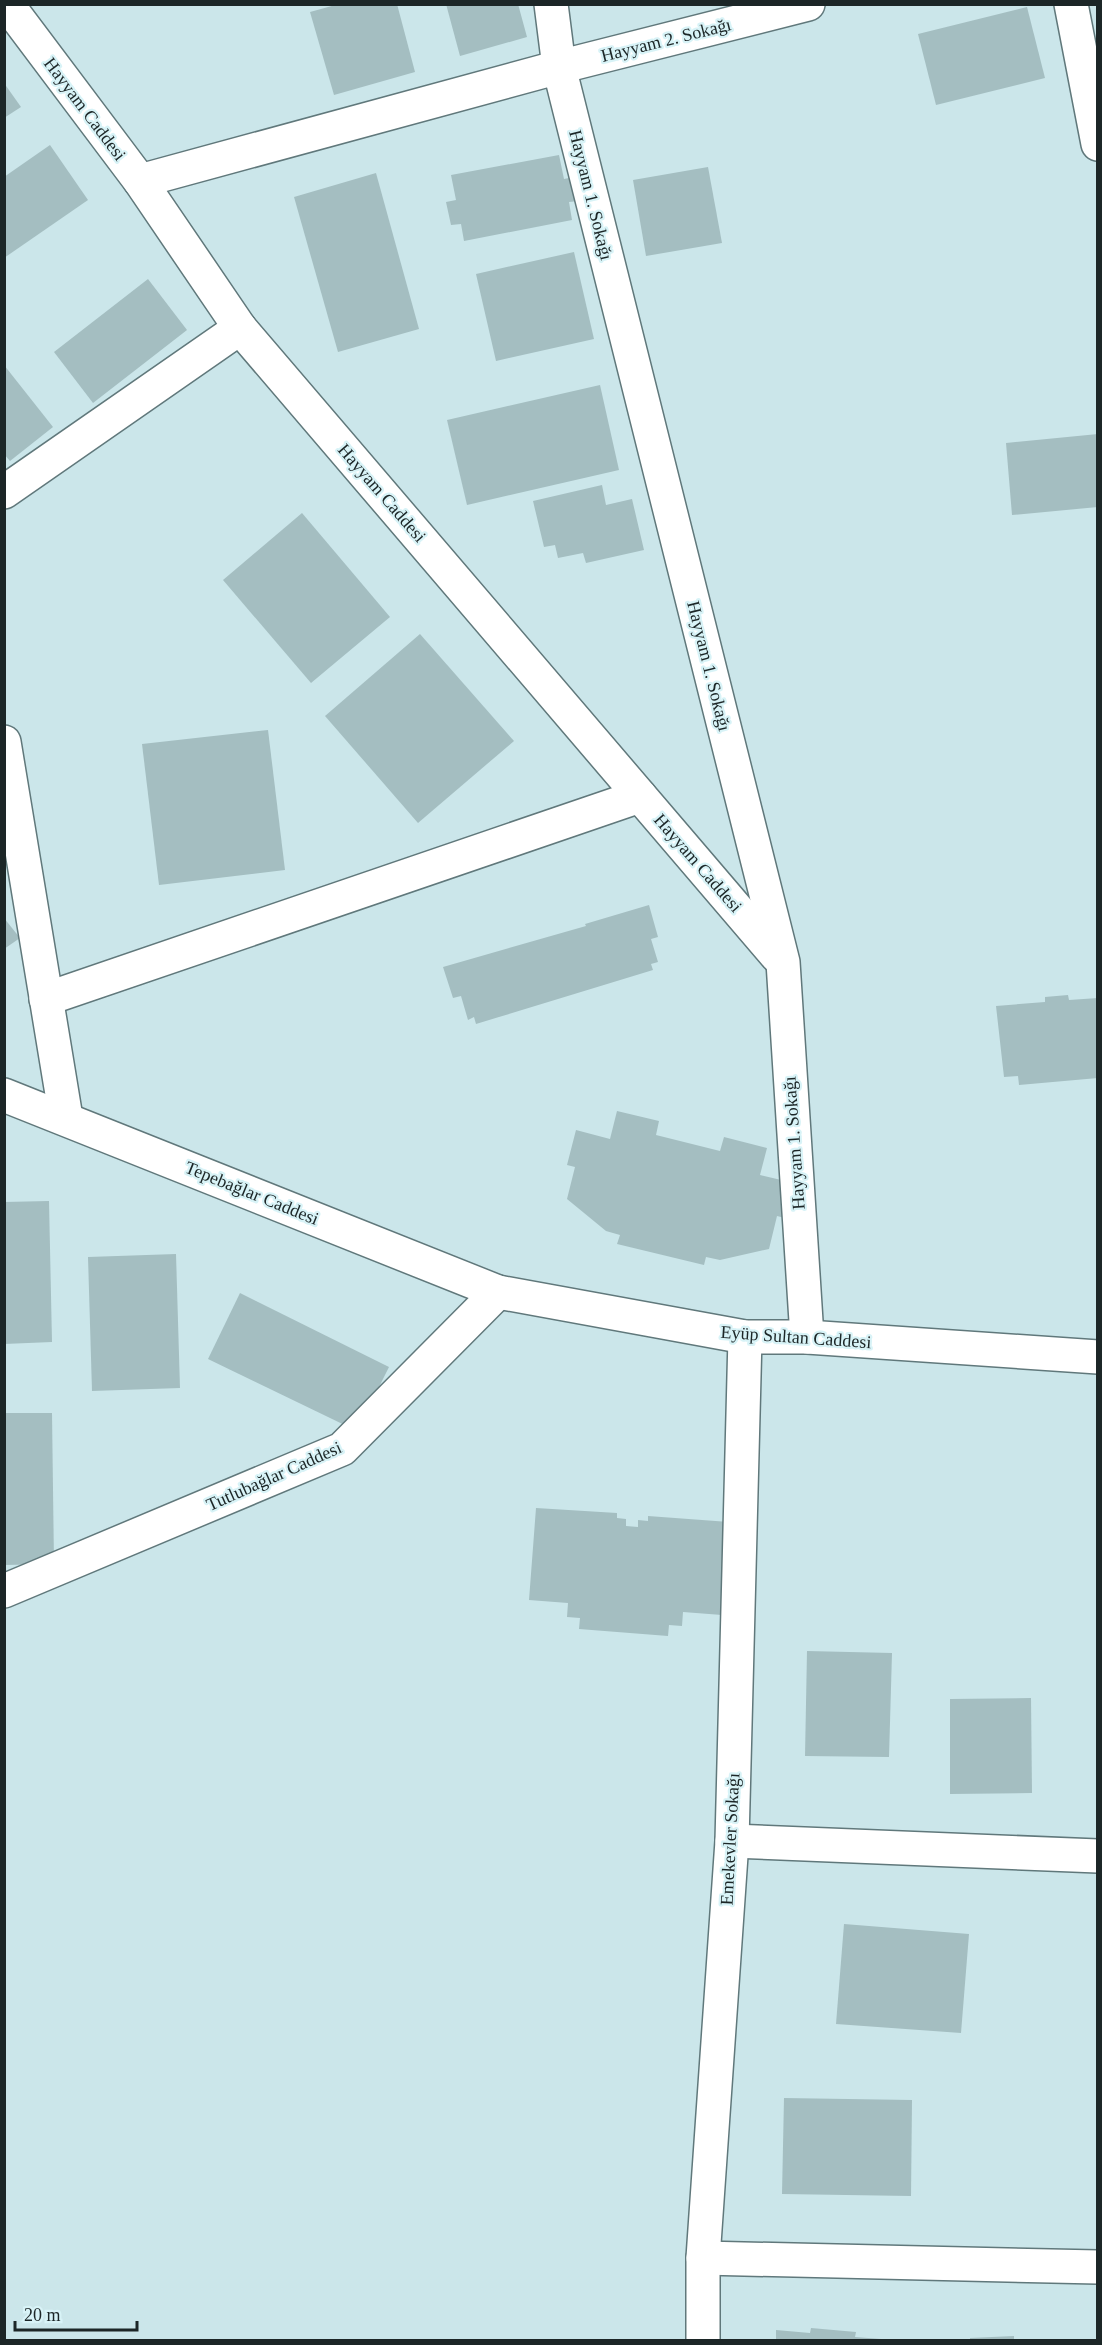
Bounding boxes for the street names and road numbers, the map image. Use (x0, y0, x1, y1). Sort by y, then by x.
street label: Hayyam 2. Sokağı (599, 14, 733, 66)
street label: Hayyam Caddesi (40, 54, 130, 164)
street label: Hayyam 1. Sokağı (565, 128, 617, 262)
street label: Hayyam Caddesi (334, 440, 430, 546)
street label: Hayyam 1. Sokağı (683, 599, 735, 733)
street label: Hayyam Caddesi (650, 810, 746, 916)
street label: Hayyam 1. Sokağı (779, 1076, 809, 1210)
street label: Tepebağlar Caddesi (182, 1157, 322, 1229)
street label: Eyüp Sultan Caddesi (720, 1322, 872, 1352)
street label: Tutlubağlar Caddesi (203, 1437, 345, 1515)
street label: Emekevler Sokağı (717, 1772, 743, 1906)

